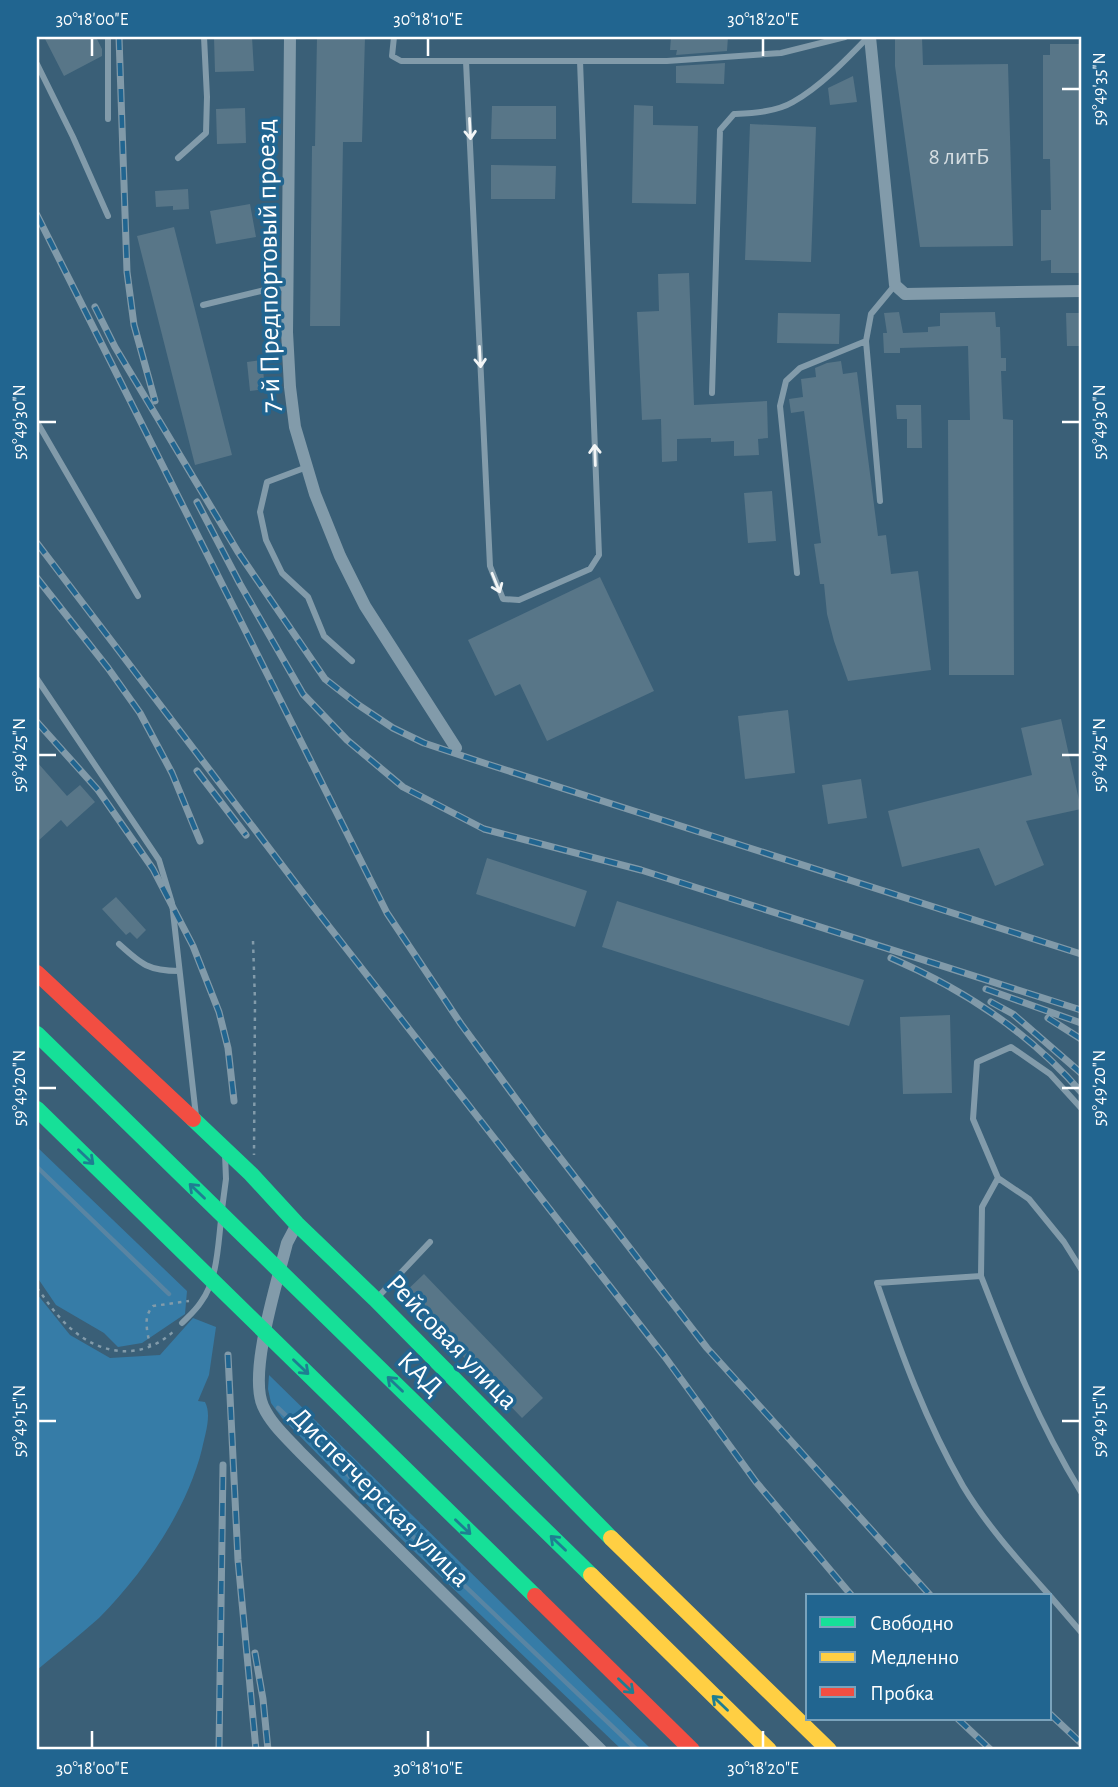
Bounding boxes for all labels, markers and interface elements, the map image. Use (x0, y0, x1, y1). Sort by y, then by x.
text: 30°18'00"E (56, 11, 129, 29)
text: 30°18'10"E (393, 11, 463, 29)
text: 30°18'20"E (727, 11, 799, 29)
text: 59°49'35"N (1091, 52, 1109, 126)
one-way arrow (463, 118, 476, 141)
street label: 7-й Предпортовый проезд (252, 119, 286, 413)
house number: 8 литБ (928, 145, 990, 169)
one-way arrow (474, 345, 487, 368)
text: 59°49'30"N (11, 384, 29, 460)
text: 59°49'30"N (1091, 384, 1109, 460)
one-way arrow (588, 444, 601, 467)
one-way arrow (491, 571, 504, 593)
text: 59°49'25"N (11, 718, 29, 792)
text: 59°49'25"N (1091, 718, 1109, 792)
text: 59°49'20"N (11, 1050, 29, 1126)
text: 59°49'20"N (1091, 1050, 1109, 1126)
one-way arrow (77, 1148, 94, 1165)
one-way arrow (189, 1183, 206, 1200)
street label: Рейсовая улица (380, 1269, 523, 1416)
street label: КАД (392, 1347, 448, 1402)
one-way arrow (292, 1359, 309, 1376)
one-way arrow (387, 1376, 404, 1393)
text: 59°49'15"N (11, 1385, 29, 1457)
text: 59°49'15"N (1091, 1385, 1109, 1457)
street label: Диспетчерская улица (284, 1402, 475, 1593)
one-way arrow (454, 1518, 471, 1535)
one-way arrow (549, 1535, 566, 1552)
legend (806, 1594, 1052, 1720)
text: Свободно (870, 1613, 954, 1634)
text: Медленно (870, 1647, 959, 1668)
one-way arrow (617, 1677, 634, 1694)
text: Пробка (870, 1683, 934, 1704)
one-way arrow (712, 1694, 729, 1711)
text: 30°18'00"E (56, 1760, 129, 1778)
text: 30°18'10"E (393, 1760, 463, 1778)
text: 30°18'20"E (727, 1760, 799, 1778)

